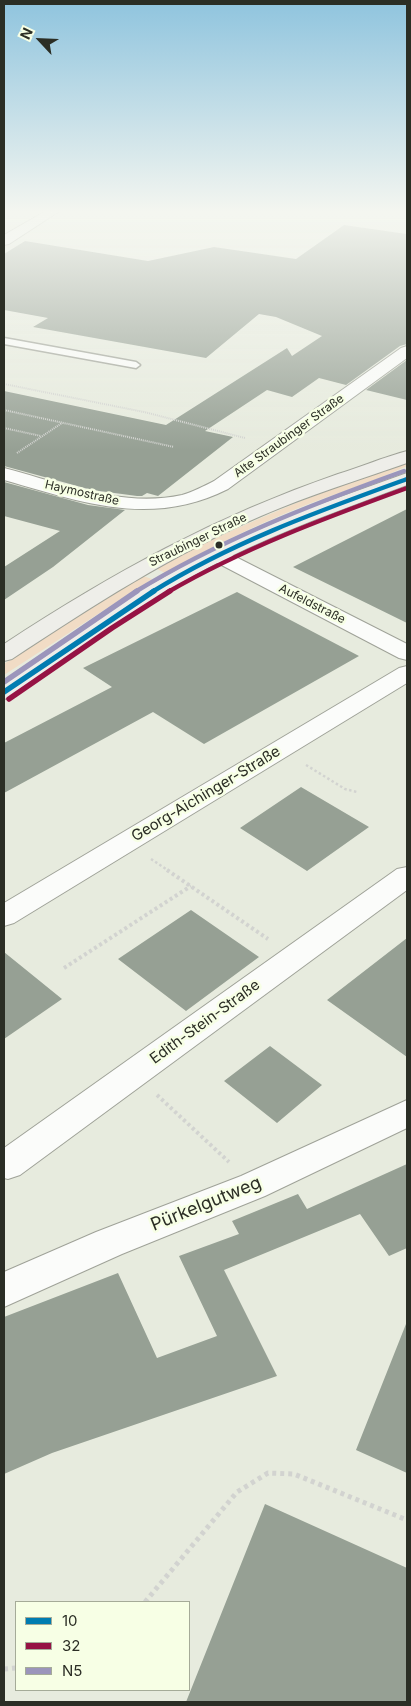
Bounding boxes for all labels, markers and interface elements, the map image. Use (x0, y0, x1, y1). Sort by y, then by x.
north arrow (15, 15, 65, 65)
text: N (16, 25, 36, 42)
street label: Alte Straubinger Straße (231, 391, 347, 481)
street label: Haymostraße (43, 477, 121, 509)
street label: Straubinger Straße (147, 510, 249, 570)
unlabelled marker (214, 540, 224, 550)
street label: Aufeldstraße (276, 581, 348, 627)
street label: Georg-Aichinger-Straße (128, 742, 284, 846)
street label: Edith-Stein-Straße (146, 976, 264, 1068)
street label: Pürkelgutweg (148, 1172, 264, 1236)
legend (15, 1601, 190, 1691)
text: 10 (62, 1611, 78, 1630)
text: 32 (62, 1636, 80, 1655)
text: N5 (62, 1661, 82, 1680)

